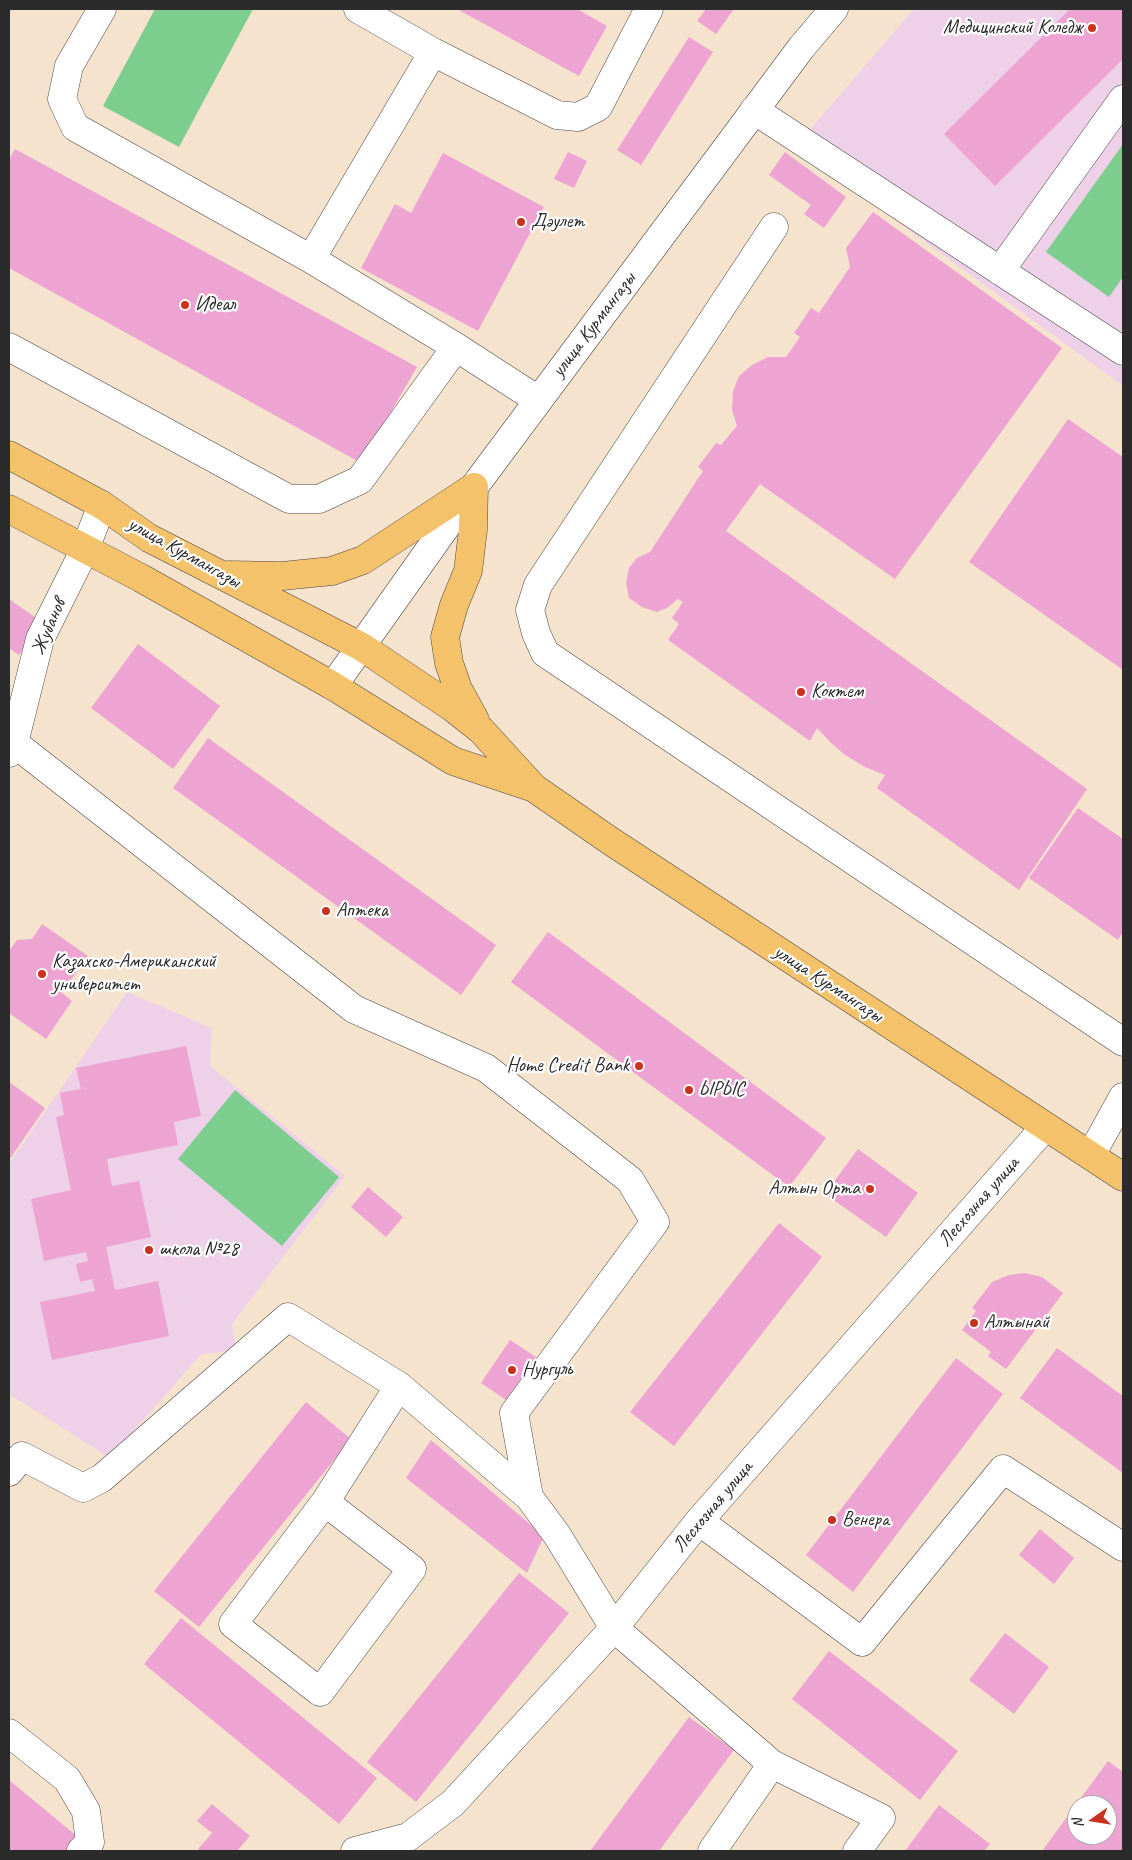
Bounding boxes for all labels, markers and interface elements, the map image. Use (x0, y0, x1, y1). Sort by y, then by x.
place label: Медицинский Коледж (943, 16, 1082, 40)
marker: Медицинский Коледж (1086, 22, 1098, 34)
place label: Дәулет (531, 210, 584, 234)
marker: Дәулет (515, 216, 527, 228)
street label: улица Курмангазы (547, 268, 641, 382)
place label: Идеал (195, 293, 235, 317)
marker: Идеал (179, 299, 191, 311)
street label: улица Курмангазы (124, 512, 244, 594)
street label: Жубанов (26, 595, 72, 659)
place label: Коктем (811, 680, 863, 704)
marker: Коктем (795, 686, 807, 698)
place label: Аптека (336, 899, 388, 923)
marker: Аптека (320, 905, 332, 917)
street label: улица Курмангазы (769, 940, 887, 1028)
place label: Казахско-Американский университет (52, 950, 216, 997)
marker: Казахско-Американский университет (36, 968, 48, 980)
place label: Home Credit Bank (507, 1054, 629, 1078)
marker: Home Credit Bank (633, 1060, 645, 1072)
place label: ЫРЫС (699, 1078, 745, 1102)
marker: ЫРЫС (683, 1084, 695, 1096)
street label: Лесхозная улица (933, 1152, 1025, 1252)
place label: Алтын Орта (768, 1177, 860, 1201)
marker: Алтын Орта (864, 1183, 876, 1195)
place label: школа №28 (159, 1238, 239, 1262)
marker: школа №28 (143, 1244, 155, 1256)
place label: Алтынай (984, 1311, 1049, 1335)
marker: Алтынай (968, 1317, 980, 1329)
place label: Нургуль (522, 1358, 573, 1382)
marker: Нургуль (506, 1364, 518, 1376)
street label: Лесхозная улица (668, 1456, 758, 1558)
place label: Венера (842, 1508, 889, 1532)
marker: Венера (826, 1514, 838, 1526)
north arrow (1067, 1795, 1117, 1845)
text: N (1069, 1817, 1087, 1829)

